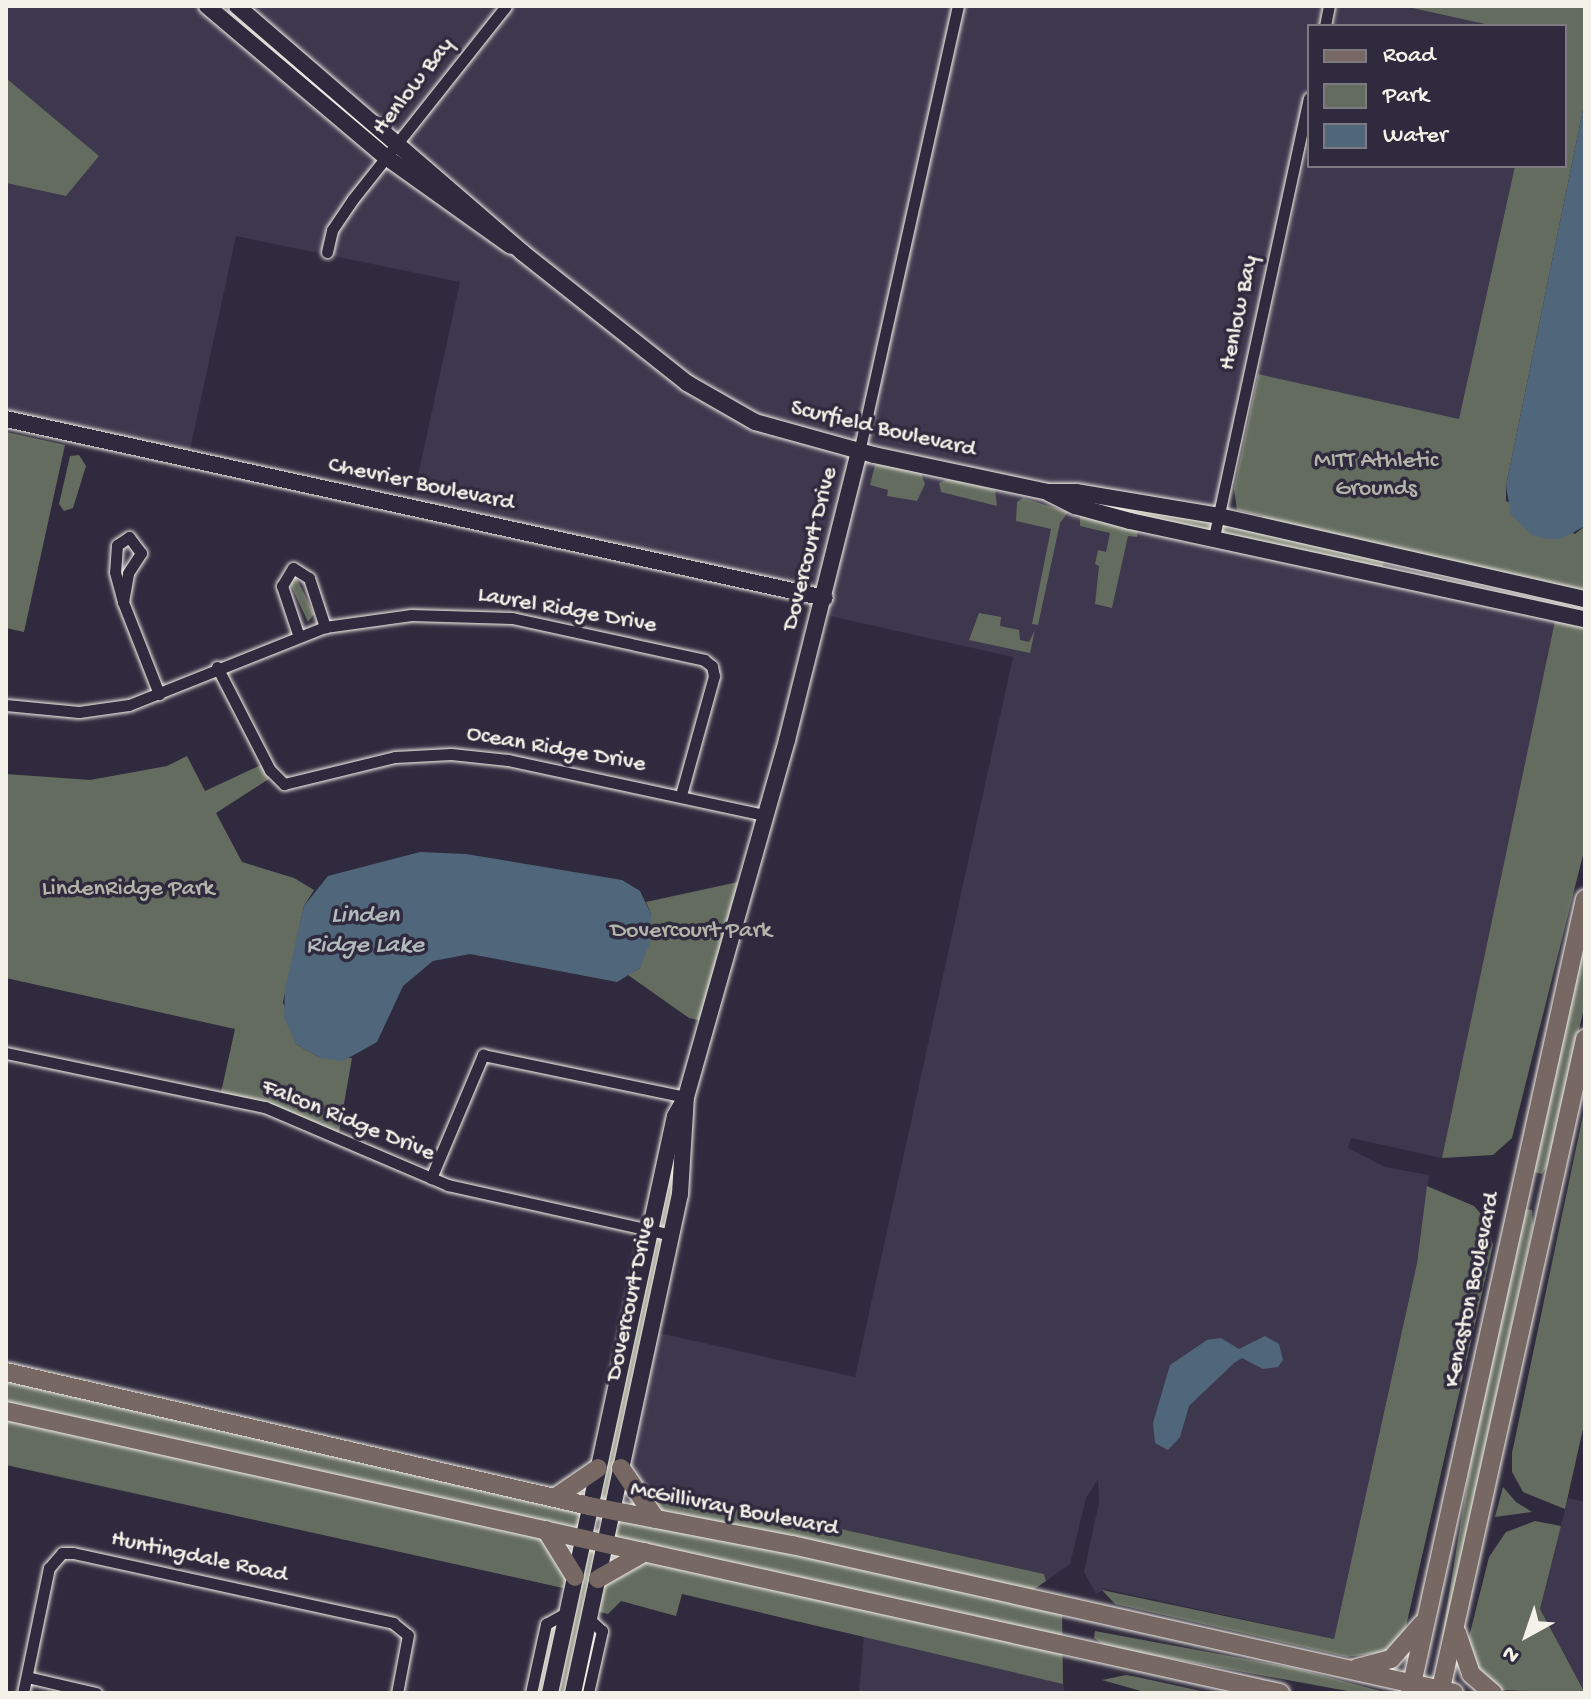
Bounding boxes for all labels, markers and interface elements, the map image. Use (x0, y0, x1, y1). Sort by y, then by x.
legend (1307, 24, 1567, 168)
street label: Henlow Bay (367, 32, 461, 142)
text: Road (1383, 42, 1435, 71)
text: Park (1383, 82, 1429, 111)
text: Water (1383, 122, 1447, 151)
street label: Henlow Bay (1214, 253, 1266, 373)
street label: Scurfield Boulevard (788, 395, 978, 465)
park label: MITT Athletic Grounds (1314, 448, 1438, 504)
street label: Chevrier Boulevard (325, 451, 517, 519)
street label: Dovercourt Drive (777, 464, 845, 634)
street label: Laurel Ridge Drive (475, 581, 659, 641)
street label: Ocean Ridge Drive (464, 720, 648, 780)
park label: LindenRidge Park (42, 876, 214, 904)
water label: Linden Ridge Lake (306, 901, 424, 962)
park label: Dovercourt Park (610, 918, 772, 946)
street label: Falcon Ridge Drive (257, 1073, 439, 1169)
street label: Kenaston Boulevard (1438, 1190, 1508, 1390)
street label: Dovercourt Drive (600, 1214, 664, 1384)
street label: McGillivray Boulevard (628, 1476, 840, 1544)
street label: Huntingdale Road (108, 1525, 290, 1591)
north arrow (1487, 1595, 1567, 1675)
text: N (1498, 1639, 1525, 1668)

